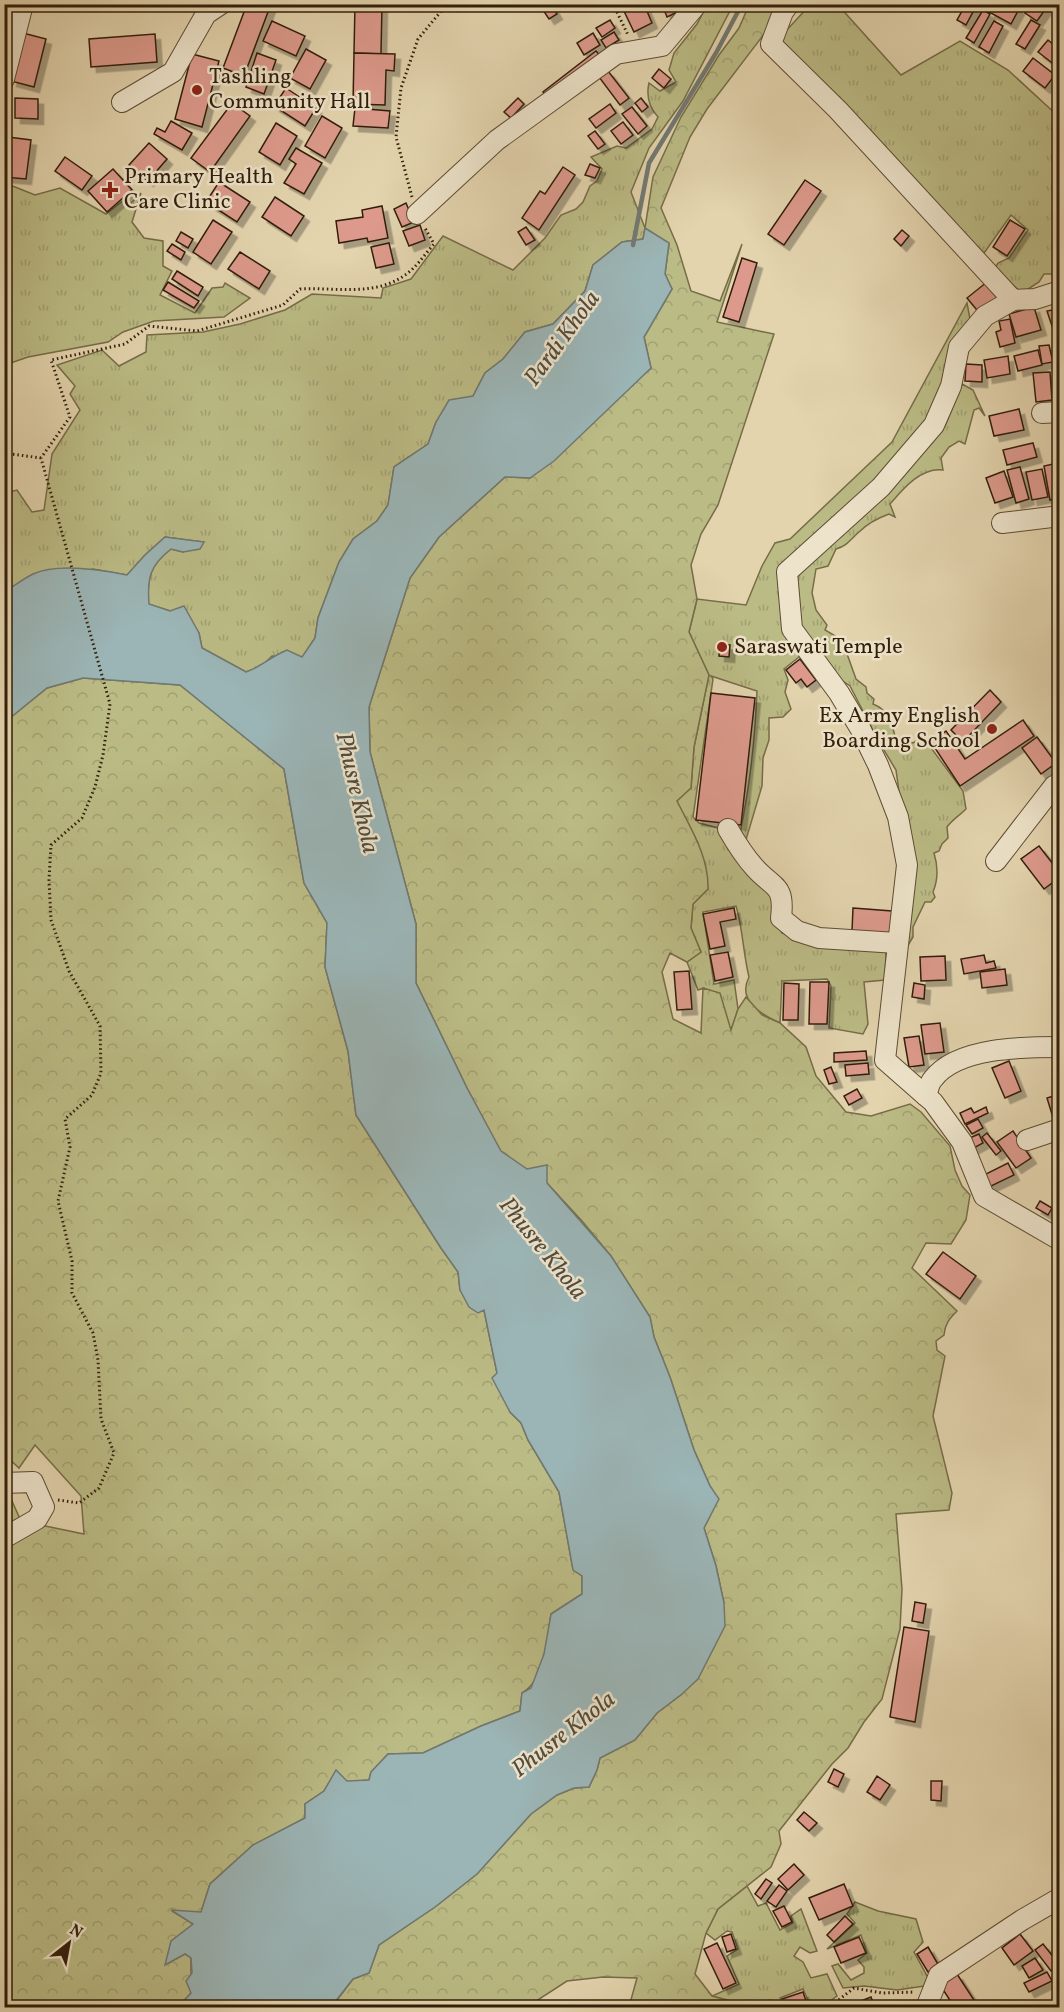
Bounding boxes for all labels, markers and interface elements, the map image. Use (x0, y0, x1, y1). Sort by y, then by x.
place label: Tashling Community Hall (209, 62, 370, 118)
marker: Tashling Community Hall (190, 83, 204, 97)
place label: Primary Health Care Clinic (124, 162, 273, 218)
marker: Primary Health Care Clinic (101, 181, 119, 199)
water label: Pardi Khola (517, 284, 609, 394)
place label: Saraswati Temple (734, 632, 903, 663)
marker: Saraswati Temple (715, 640, 729, 654)
place label: Ex Army English Boarding School (819, 701, 980, 757)
marker: Ex Army English Boarding School (985, 722, 999, 736)
water label: Phusre Khola (326, 729, 386, 857)
water label: Phusre Khola (490, 1190, 594, 1308)
water label: Phusre Khola (505, 1684, 623, 1786)
north arrow (39, 1913, 99, 1973)
text: N (65, 1919, 87, 1944)

